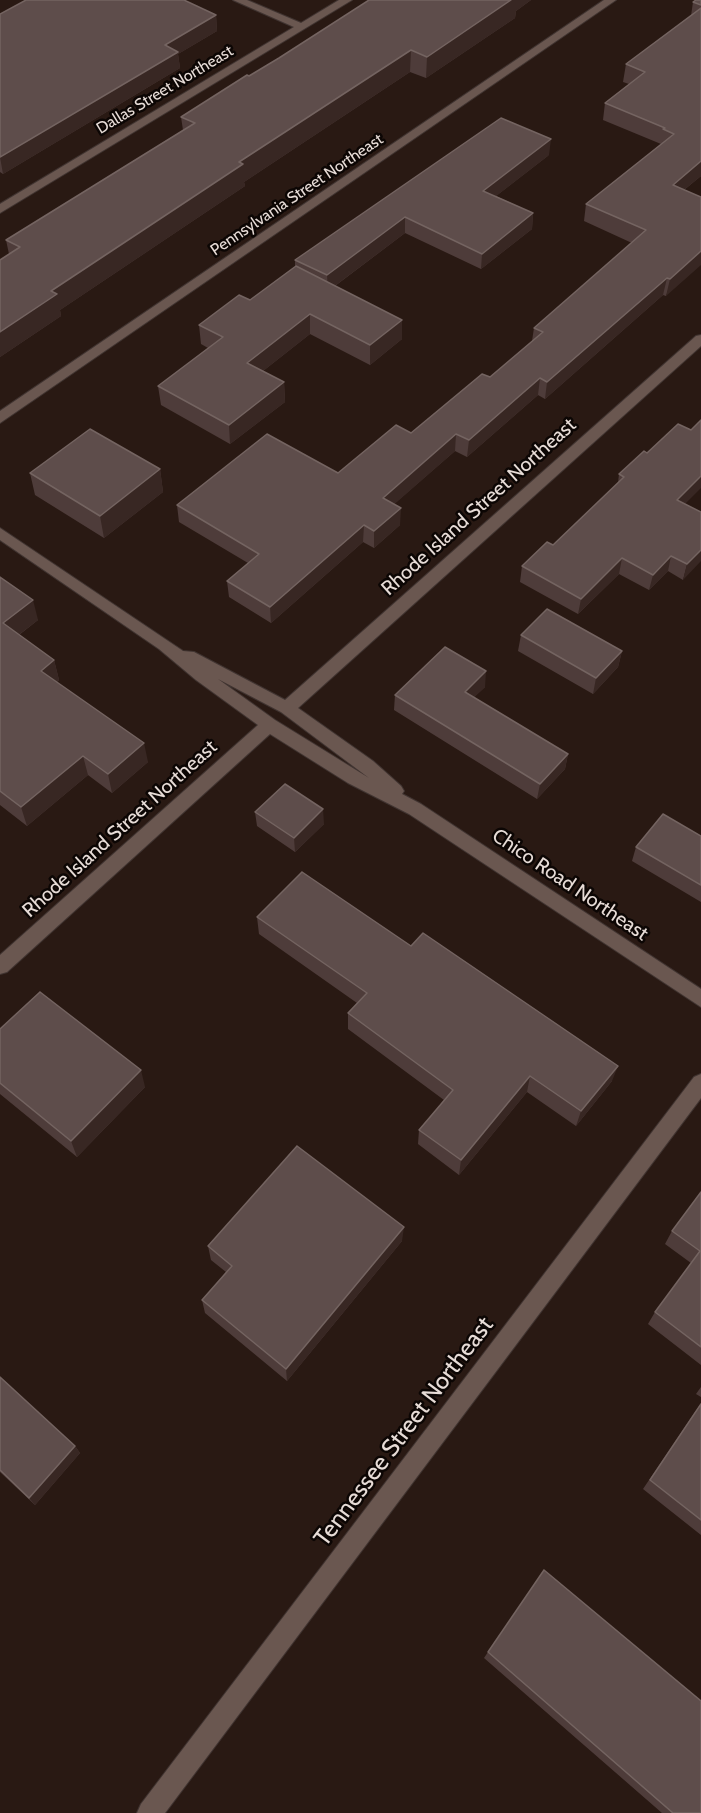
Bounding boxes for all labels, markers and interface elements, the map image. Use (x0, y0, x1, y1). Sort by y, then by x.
street label: Dallas Street Northeast (93, 42, 237, 138)
street label: Pennsylvania Street Northeast (207, 130, 387, 260)
street label: Rhode Island Street Northeast (377, 413, 581, 601)
street label: Rhode Island Street Northeast (18, 735, 222, 923)
street label: Chico Road Northeast (487, 824, 653, 946)
street label: Tennessee Street Northeast (308, 1312, 500, 1552)

